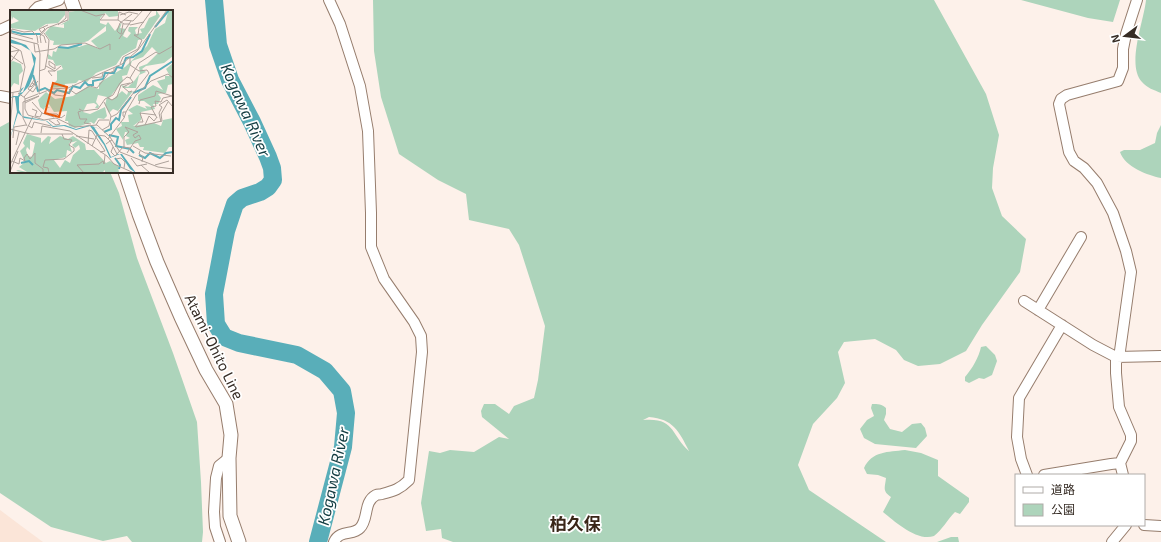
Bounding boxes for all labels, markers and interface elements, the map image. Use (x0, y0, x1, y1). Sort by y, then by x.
inset map (10, 10, 173, 173)
north arrow (1105, 16, 1145, 56)
text: N (1108, 33, 1122, 44)
water label: Kogawa River (217, 60, 276, 160)
street label: Atami-Ohito Line (182, 291, 248, 402)
water label: Kogawa River (313, 424, 352, 527)
legend (1015, 474, 1145, 526)
text: 道路 (1051, 482, 1075, 496)
text: 公園 (1051, 502, 1075, 516)
district label: 柏久保 (550, 513, 601, 533)

